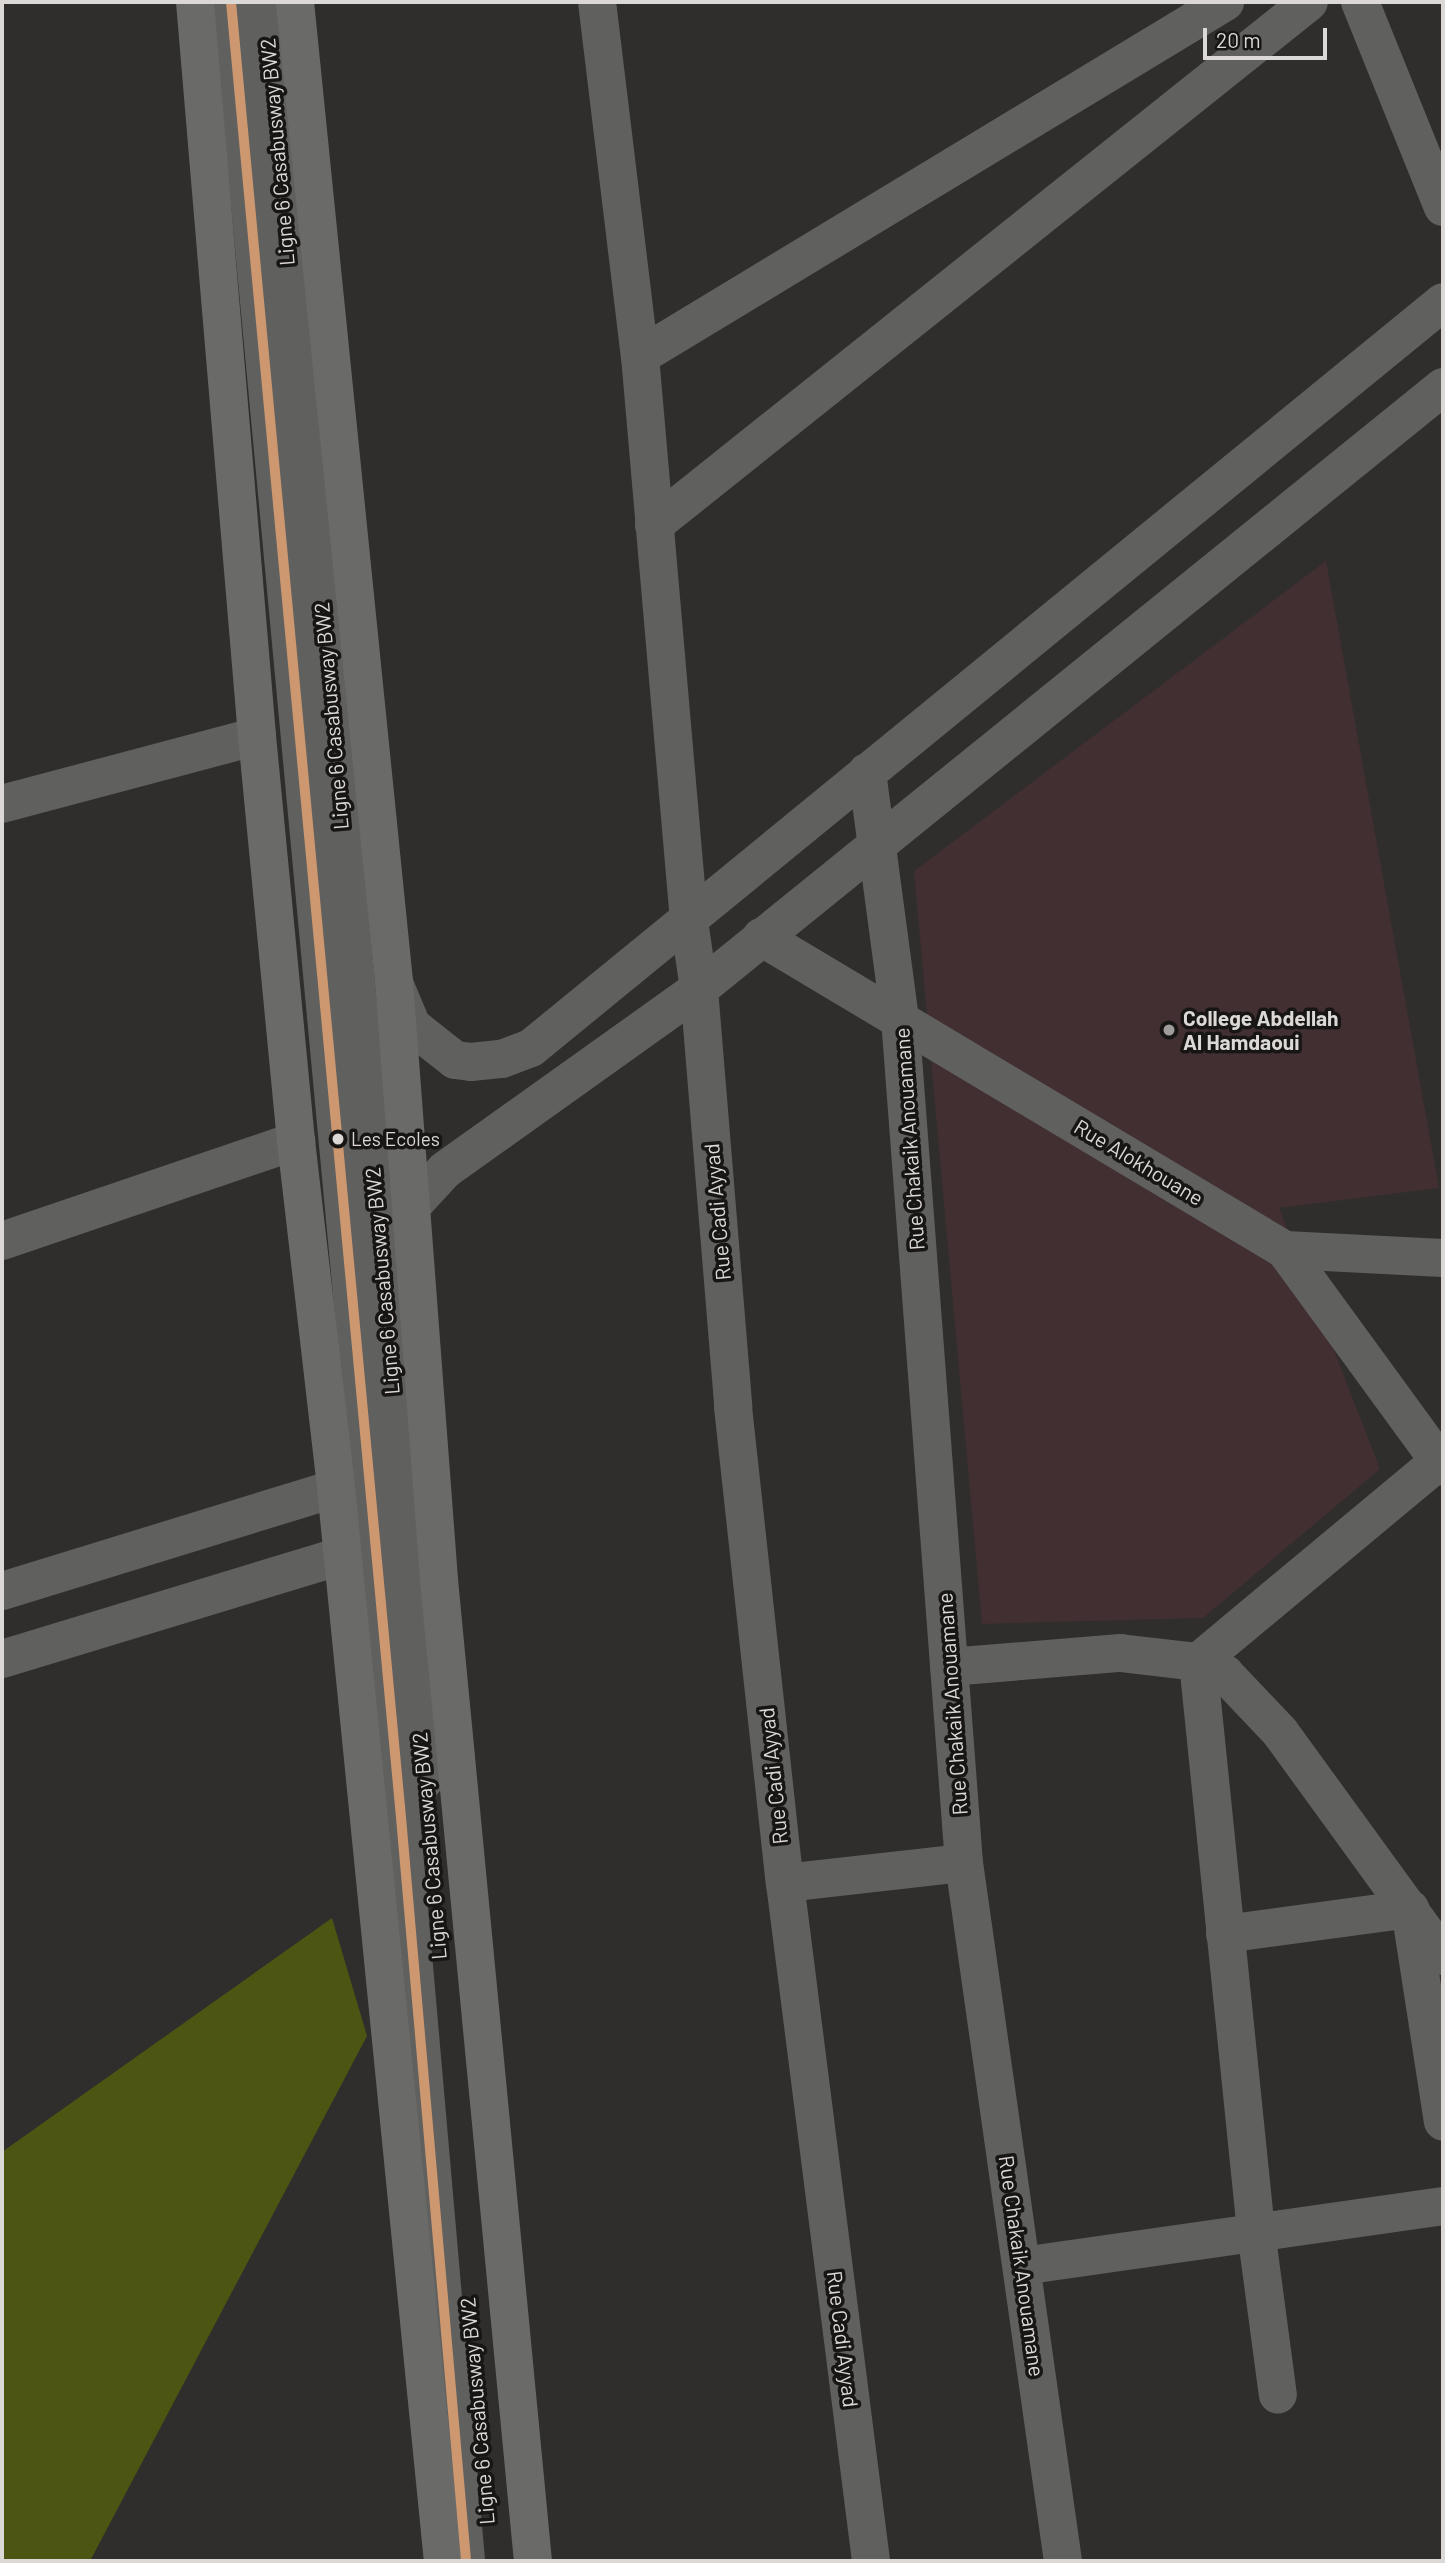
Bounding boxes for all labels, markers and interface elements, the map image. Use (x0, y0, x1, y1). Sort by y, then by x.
scale bar (1207, 14, 1331, 58)
text: 20 m (1216, 27, 1261, 52)
street label: Ligne 6 Casabusway BW2 (255, 37, 299, 267)
street label: Ligne 6 Casabusway BW2 (309, 601, 353, 831)
place label: College Abdellah Al Hamdaoui (1183, 1005, 1339, 1055)
marker: College Abdellah Al Hamdaoui (1161, 1022, 1177, 1038)
street label: Rue Chakaik Anouamane (889, 1027, 929, 1251)
street label: Rue Alokhouane (1070, 1114, 1208, 1210)
place label: Les Ecoles (351, 1128, 440, 1150)
marker: Les Ecoles (331, 1132, 345, 1146)
street label: Rue Cadi Ayyad (698, 1142, 736, 1282)
street label: Ligne 6 Casabusway BW2 (360, 1166, 404, 1396)
street label: Rue Chakaik Anouamane (932, 1592, 972, 1816)
street label: Rue Cadi Ayyad (753, 1706, 793, 1846)
street label: Ligne 6 Casabusway BW2 (407, 1731, 451, 1961)
street label: Rue Chakaik Anouamane (994, 2154, 1050, 2378)
street label: Rue Cadi Ayyad (822, 2269, 864, 2409)
street label: Ligne 6 Casabusway BW2 (455, 2296, 499, 2526)

